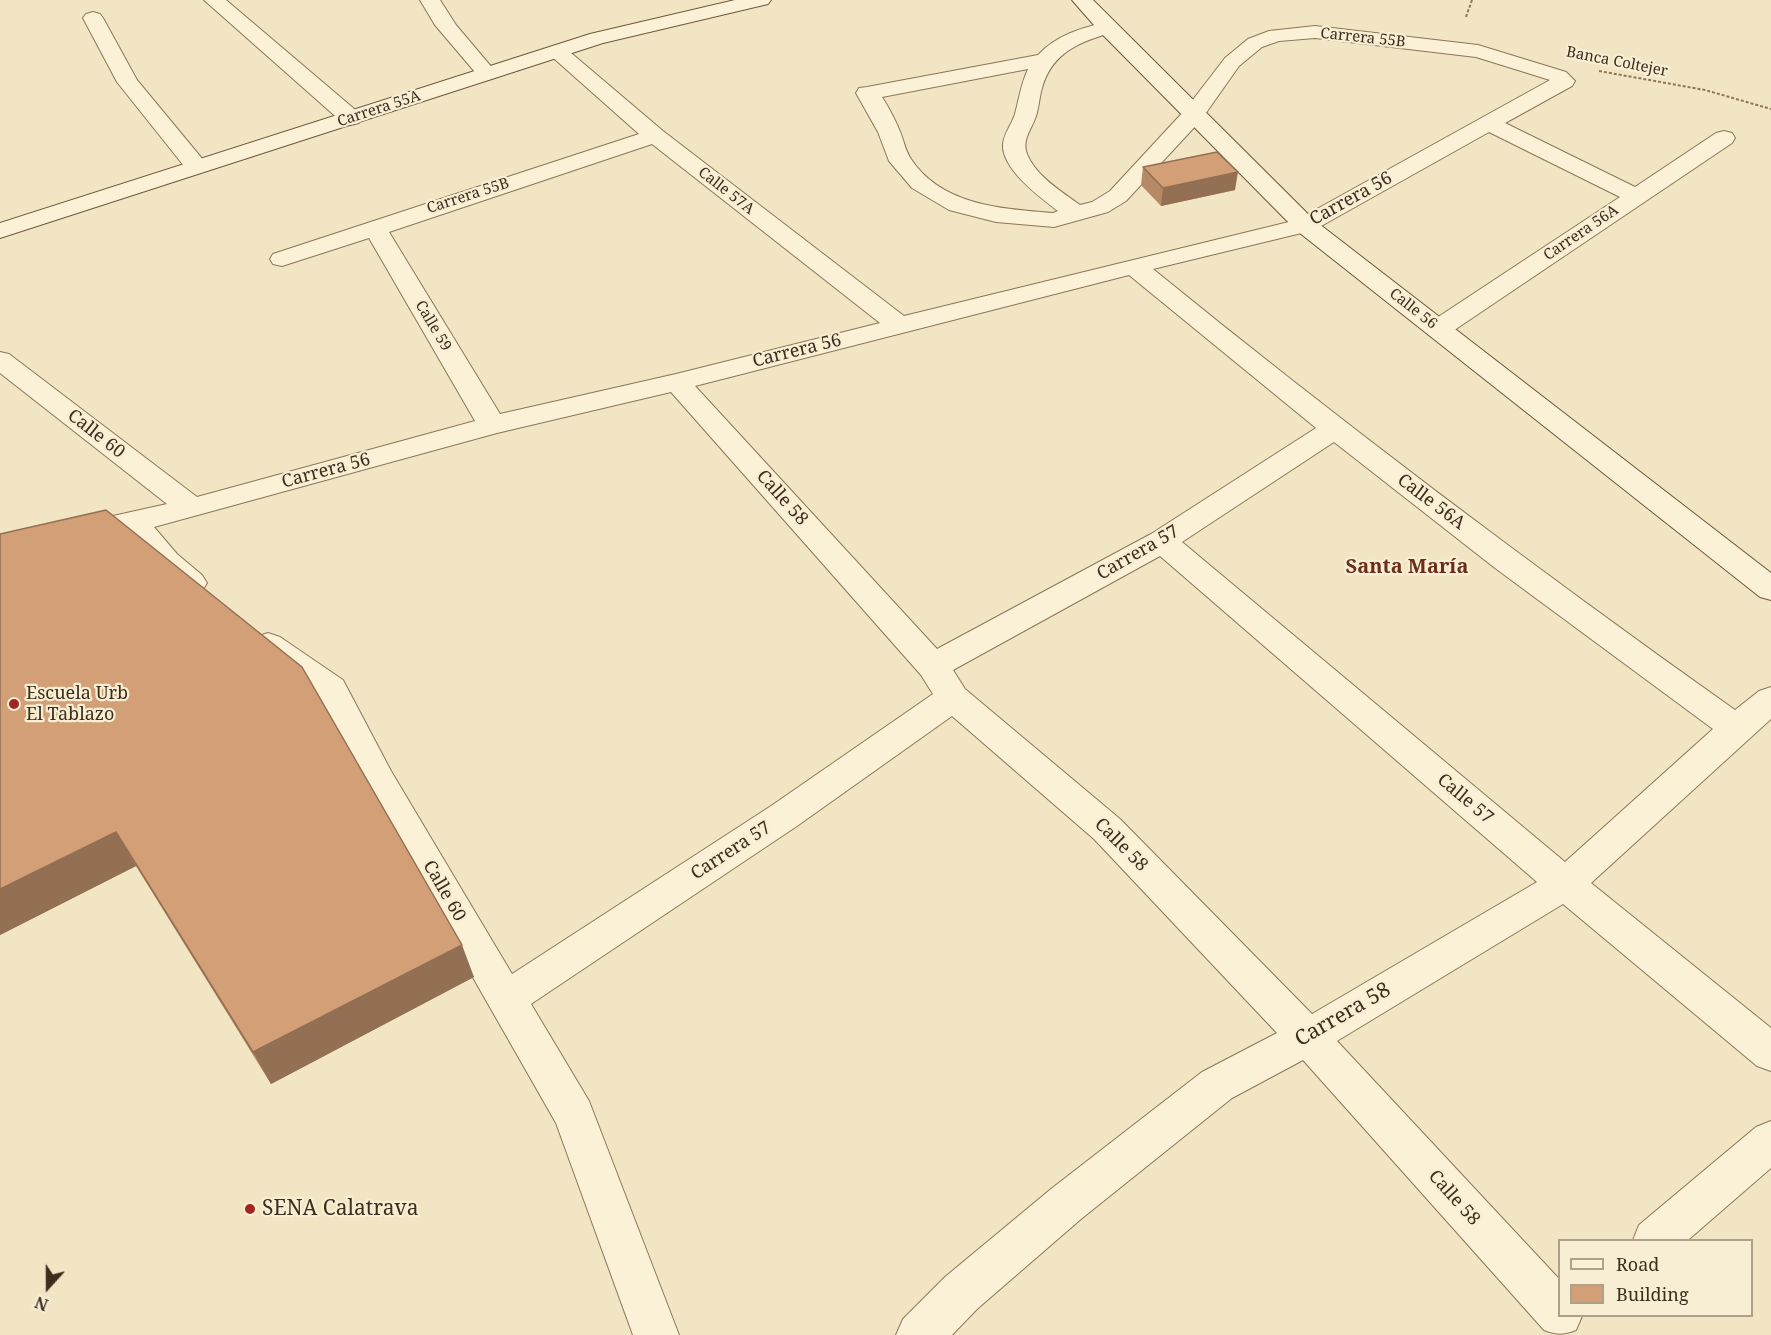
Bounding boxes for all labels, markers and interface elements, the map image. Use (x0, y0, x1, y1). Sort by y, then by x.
street label: Carrera 55B (1320, 25, 1406, 51)
street label: Banca Coltejer (1565, 43, 1669, 81)
street label: Carrera 55A (335, 87, 423, 131)
street label: Calle 57A (694, 164, 758, 218)
street label: Carrera 56 (1306, 168, 1396, 230)
street label: Carrera 55B (425, 174, 511, 218)
street label: Carrera 56A (1540, 201, 1622, 265)
street label: Calle 56 (1386, 285, 1440, 333)
street label: Calle 59 (411, 298, 455, 354)
street label: Carrera 56 (750, 330, 844, 372)
street label: Calle 60 (63, 405, 129, 463)
street label: Carrera 56 (279, 449, 373, 493)
street label: Calle 58 (752, 466, 812, 530)
street label: Calle 56A (1393, 469, 1469, 535)
street label: Carrera 57 (1093, 521, 1183, 585)
district label: Santa María (1346, 555, 1468, 579)
place label: Escuela Urb El Tablazo (26, 683, 128, 726)
marker: Escuela Urb El Tablazo (7, 697, 21, 711)
street label: Calle 57 (1432, 769, 1498, 829)
street label: Calle 58 (1090, 814, 1152, 876)
street label: Carrera 57 (687, 817, 775, 885)
street label: Calle 60 (418, 857, 470, 925)
street label: Carrera 58 (1291, 978, 1395, 1052)
street label: Calle 58 (1424, 1166, 1484, 1230)
place label: SENA Calatrava (262, 1196, 419, 1222)
marker: SENA Calatrava (243, 1202, 257, 1216)
legend (1558, 1239, 1753, 1317)
text: Road (1616, 1252, 1659, 1276)
north arrow (18, 1257, 78, 1317)
text: Building (1616, 1282, 1689, 1306)
text: N (32, 1291, 51, 1316)

